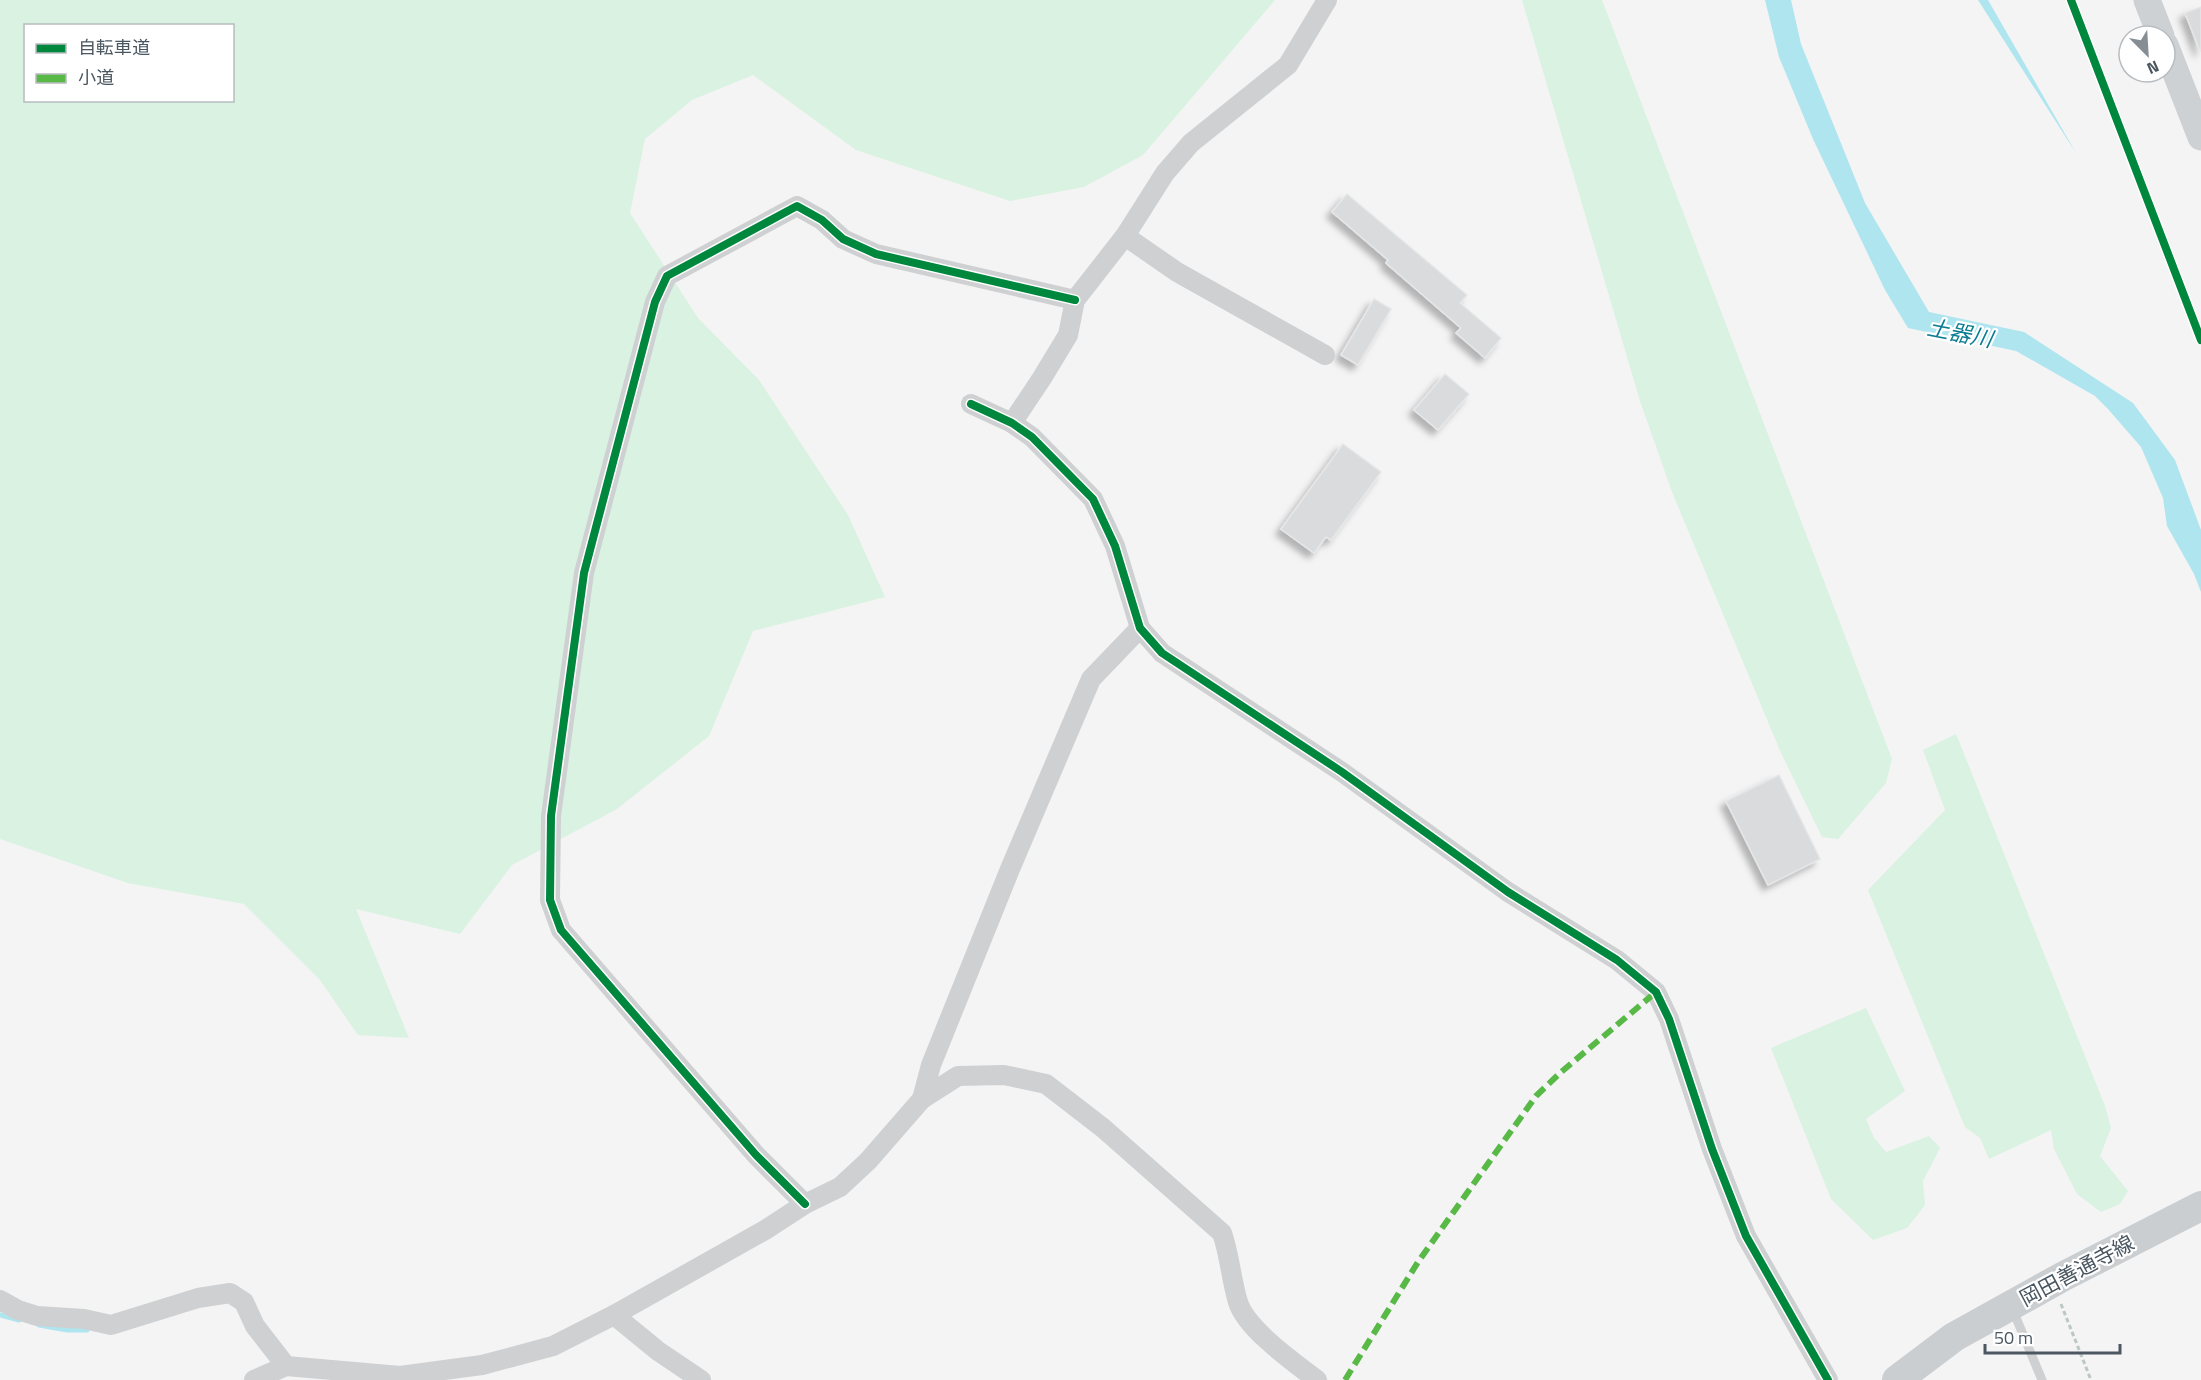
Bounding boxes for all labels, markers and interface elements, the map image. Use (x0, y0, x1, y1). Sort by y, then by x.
legend (24, 24, 234, 102)
north arrow (2117, 24, 2177, 84)
text: 自転車道 (78, 34, 150, 61)
text: N (2143, 54, 2163, 81)
text: 小道 (78, 64, 114, 91)
water label: 土器川 (1924, 310, 1998, 356)
street label: 岡田善通寺線 (2013, 1226, 2140, 1314)
scale bar (1985, 1317, 2120, 1355)
text: 50 m (1994, 1324, 2033, 1351)

